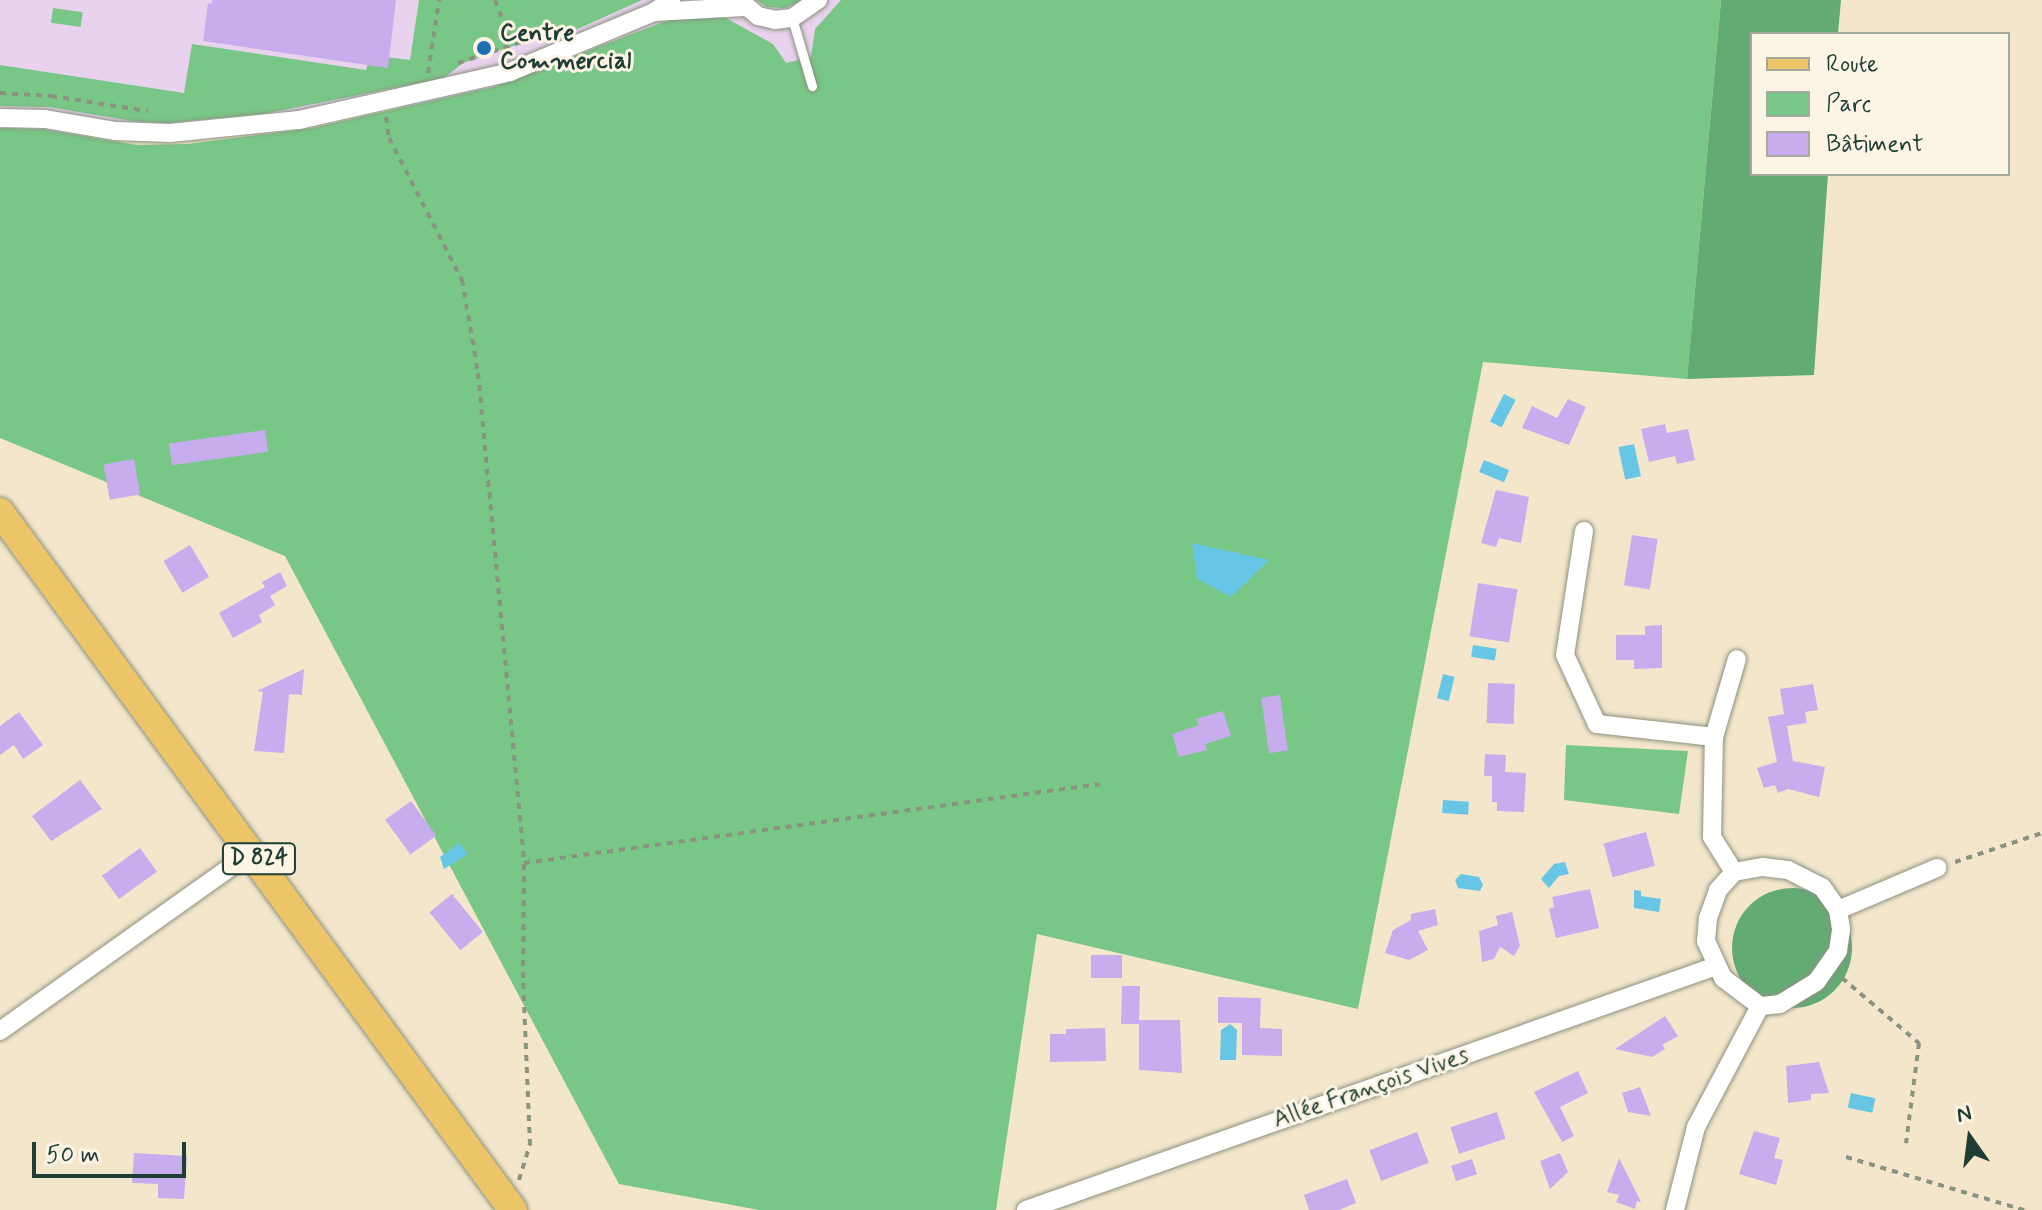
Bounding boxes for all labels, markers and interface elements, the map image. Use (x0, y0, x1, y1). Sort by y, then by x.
place label: Centre Commercial (500, 20, 631, 76)
legend (1750, 32, 2010, 176)
marker: Centre Commercial (475, 39, 493, 57)
text: Route (1826, 49, 1878, 80)
text: Parc (1826, 89, 1871, 120)
text: Bâtiment (1826, 129, 1924, 160)
road number: D 824 (221, 841, 297, 877)
street label: Allée François Vives (1269, 1041, 1473, 1135)
north arrow (1930, 1098, 2010, 1178)
text: N (1954, 1099, 1975, 1130)
scale bar (36, 1126, 190, 1176)
text: 50 m (46, 1140, 100, 1171)

